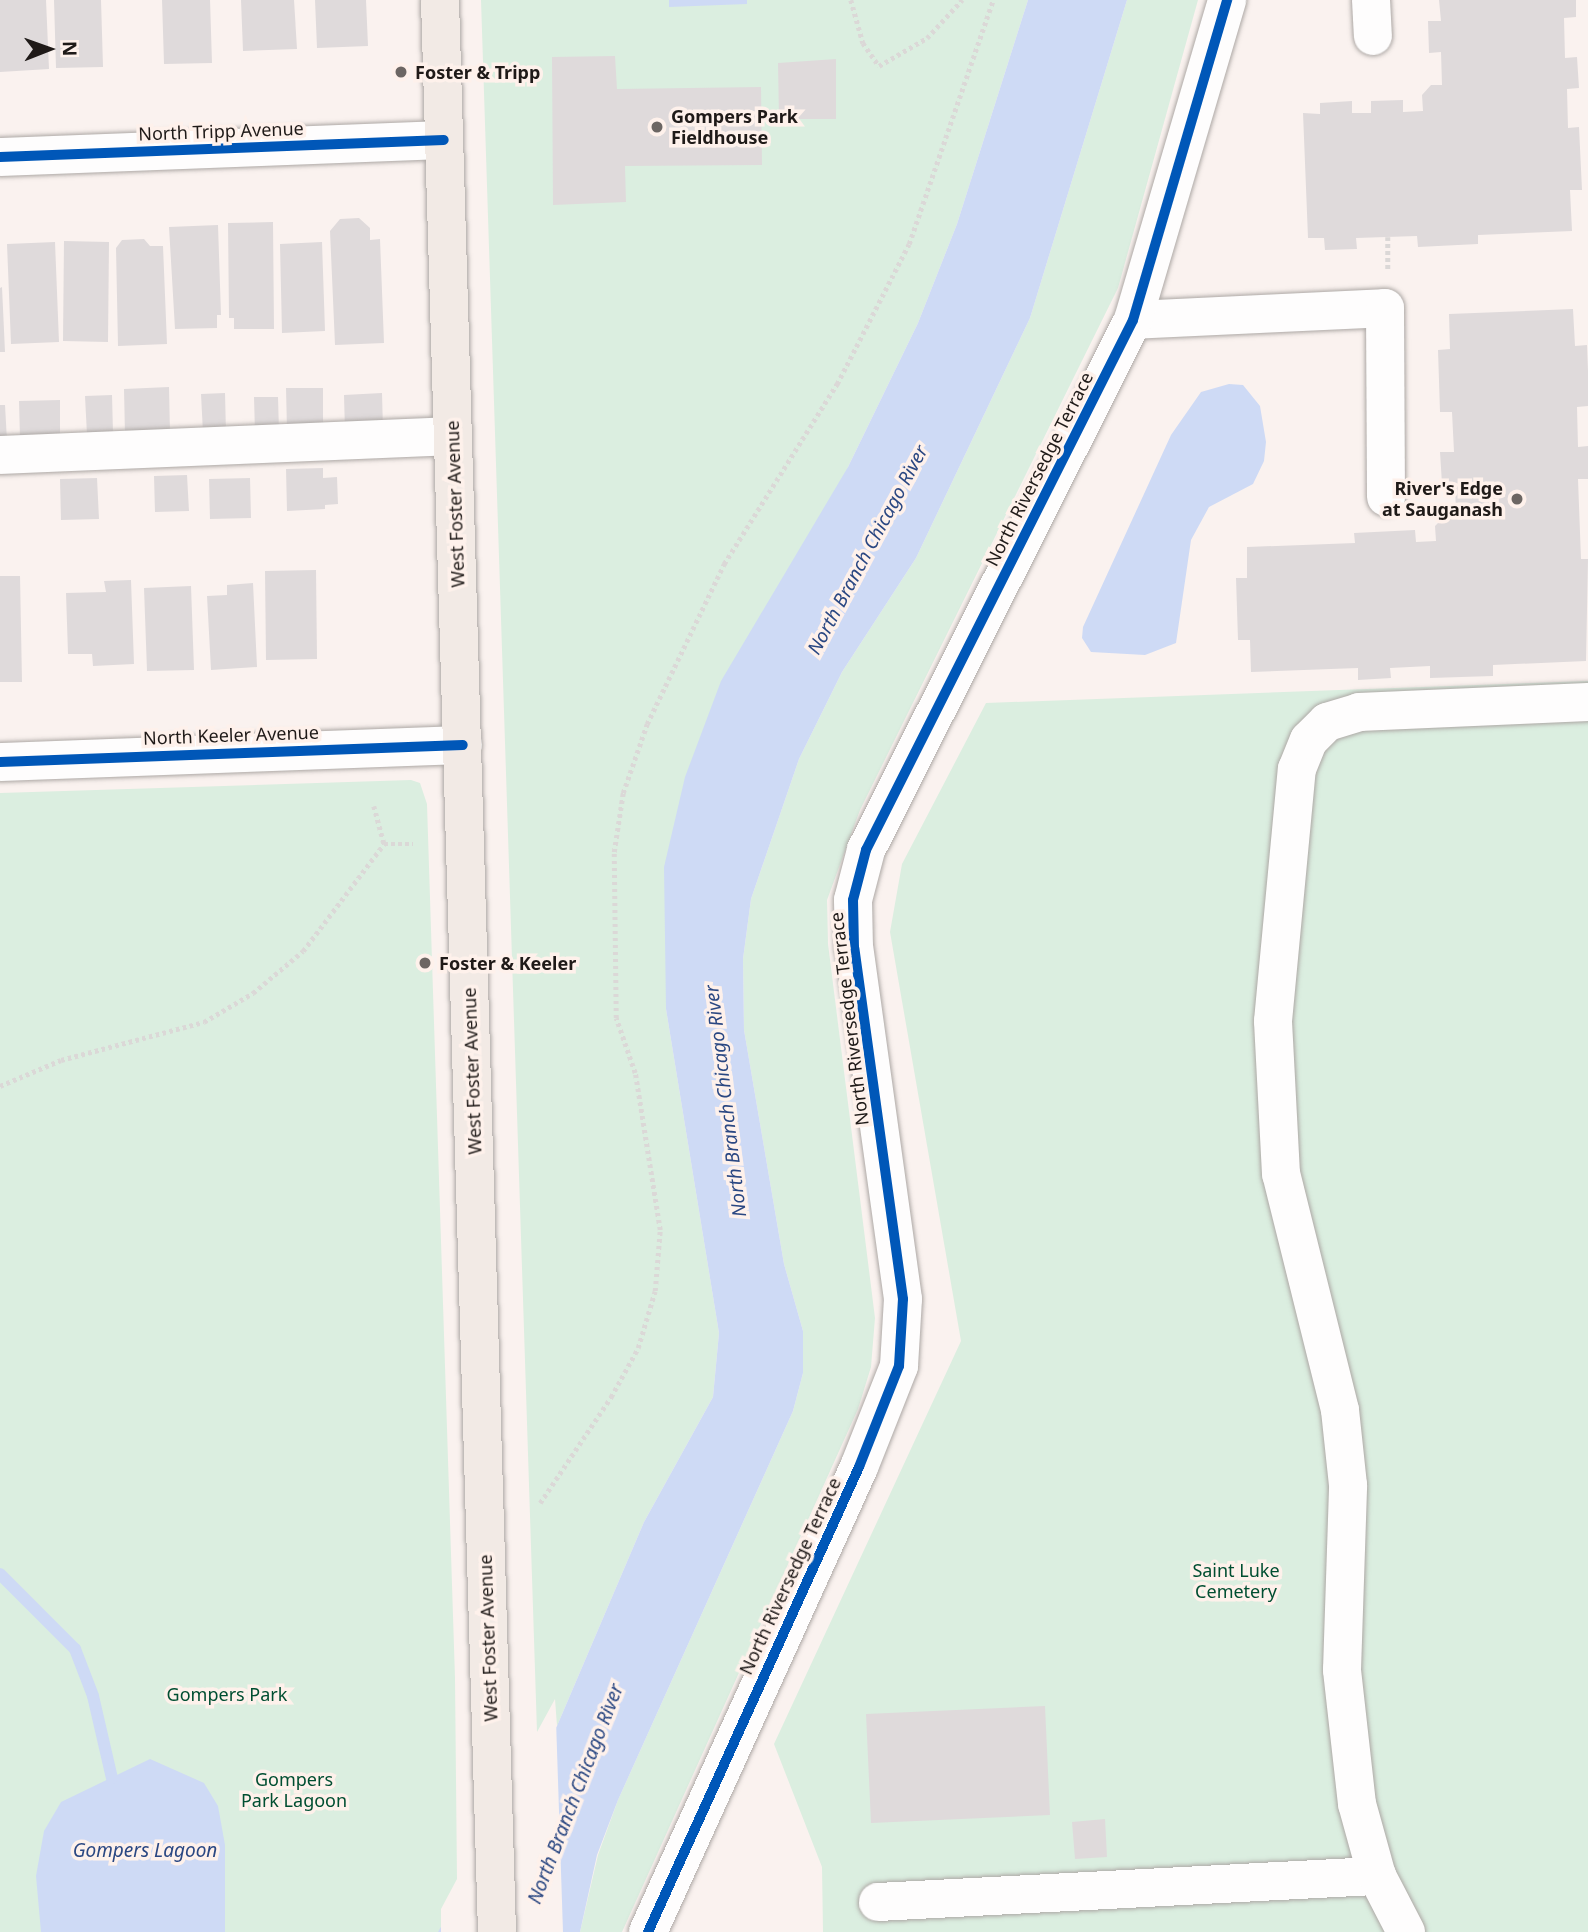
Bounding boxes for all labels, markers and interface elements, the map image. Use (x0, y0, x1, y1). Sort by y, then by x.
north arrow (14, 14, 84, 84)
text: N (57, 41, 83, 57)
place label: Foster & Tripp (415, 61, 540, 83)
marker: Foster & Tripp (393, 64, 409, 80)
place label: Gompers Park Fieldhouse (671, 106, 798, 148)
street label: North Tripp Avenue (138, 117, 304, 145)
marker: Gompers Park Fieldhouse (649, 119, 665, 135)
street label: North Riversedge Terrace (981, 368, 1097, 570)
street label: West Foster Avenue (441, 420, 469, 588)
water label: North Branch Chicago River (803, 441, 933, 659)
place label: River's Edge at Sauganash (1382, 478, 1503, 520)
marker: River's Edge at Sauganash (1509, 491, 1525, 507)
street label: North Keeler Avenue (143, 721, 319, 749)
street label: North Riversedge Terrace (825, 911, 873, 1127)
place label: Foster & Keeler (439, 952, 576, 974)
marker: Foster & Keeler (417, 955, 433, 971)
water label: North Branch Chicago River (700, 984, 752, 1218)
street label: West Foster Avenue (458, 987, 486, 1155)
street label: North Riversedge Terrace (735, 1474, 845, 1678)
street label: West Foster Avenue (474, 1554, 502, 1722)
park label: Saint Luke Cemetery (1192, 1560, 1280, 1602)
water label: North Branch Chicago River (523, 1681, 629, 1907)
park label: Gompers Park (167, 1683, 287, 1705)
park label: Gompers Park Lagoon (241, 1769, 347, 1812)
water label: Gompers Lagoon (73, 1840, 217, 1862)

